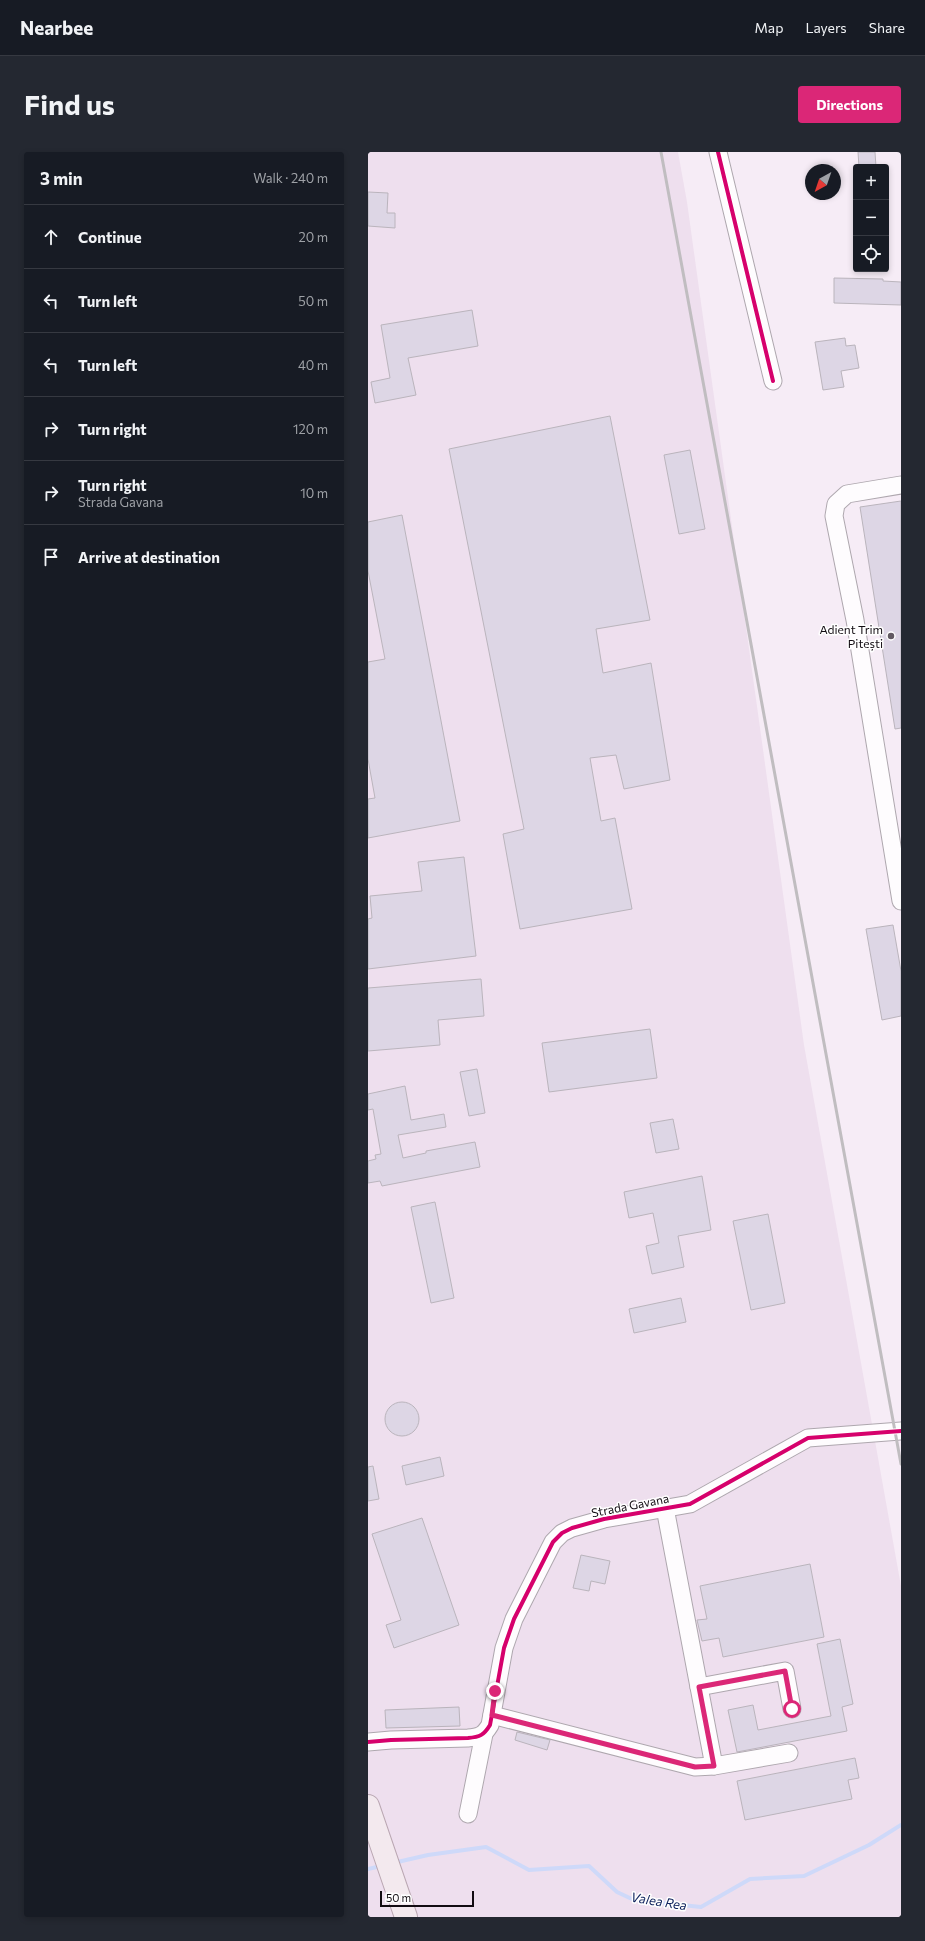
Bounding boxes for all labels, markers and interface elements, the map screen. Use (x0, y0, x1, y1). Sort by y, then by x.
text: Nearbee (20, 16, 93, 39)
text: Map (755, 19, 783, 36)
text: Layers (805, 19, 847, 36)
text: Share (869, 19, 905, 36)
button: Directions (798, 86, 901, 123)
text: Find us (24, 87, 115, 121)
north arrow (805, 164, 841, 200)
map controls (853, 164, 889, 272)
button: + (853, 164, 889, 200)
text: 3 min (40, 168, 83, 189)
text: Walk · 240 m (253, 170, 328, 186)
button: − (853, 200, 889, 236)
icon: ahead (40, 226, 62, 248)
text: Continue (78, 228, 142, 246)
text: 20 m (299, 229, 328, 245)
button: locate (853, 236, 889, 272)
icon: left (40, 290, 62, 312)
text: Turn left (78, 292, 137, 310)
text: 50 m (298, 293, 328, 309)
icon: left (40, 354, 62, 376)
text: Turn left (78, 356, 137, 374)
text: 40 m (298, 357, 328, 373)
icon: right (40, 418, 62, 440)
text: Turn right (78, 420, 147, 438)
text: 120 m (293, 421, 328, 437)
text: Turn right (78, 476, 147, 494)
icon: right (40, 482, 62, 504)
text: 10 m (300, 485, 328, 501)
text: Strada Gavana (78, 494, 163, 510)
icon: arrive (40, 546, 62, 568)
text: Arrive at destination (78, 548, 220, 566)
place label: Adient Trim Pitești (820, 622, 883, 651)
marker: Adient Trim Pitești (886, 631, 896, 641)
street label: Strada Gavana (590, 1491, 670, 1519)
route end (486, 1682, 504, 1700)
route start (783, 1700, 801, 1718)
scale bar (380, 1889, 474, 1908)
water label: Valea Rea (630, 1889, 688, 1913)
text: 50 m (386, 1891, 411, 1904)

